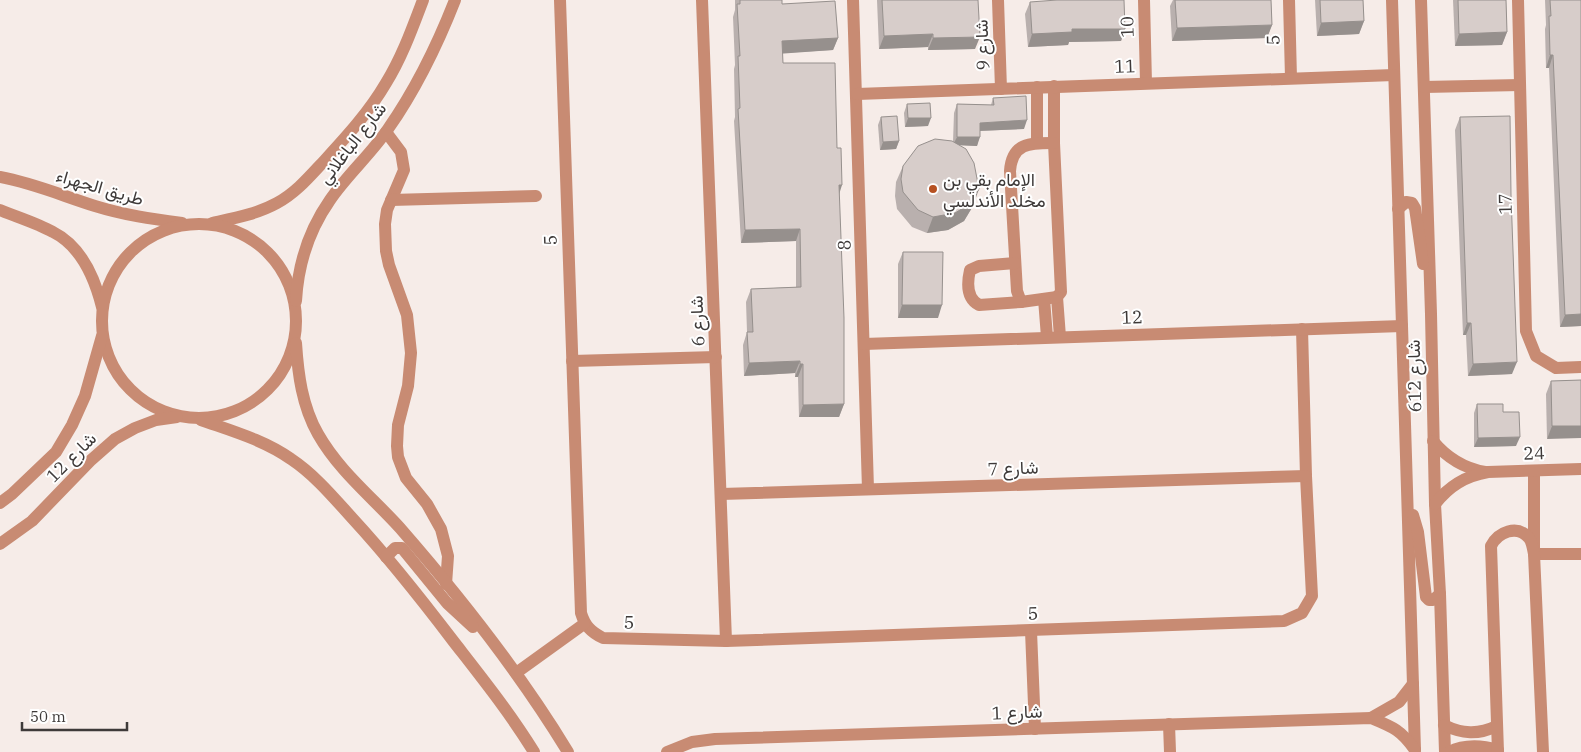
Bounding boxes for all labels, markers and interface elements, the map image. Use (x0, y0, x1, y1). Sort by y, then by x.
street label: 10 (1115, 16, 1139, 38)
street label: شارع 9 (970, 19, 995, 71)
street label: 5 (1261, 34, 1285, 46)
street label: 11 (1114, 54, 1136, 78)
street label: شارع الباغلاني (313, 97, 394, 191)
street label: طريق الجهراء (54, 164, 146, 210)
place label: الإمام بقي بن مخلد الأندلسي (943, 168, 1046, 216)
marker: الإمام بقي بن مخلد الأندلسي (927, 183, 939, 195)
street label: 17 (1493, 193, 1517, 215)
street label: 5 (538, 234, 562, 246)
street label: 8 (832, 239, 856, 251)
street label: شارع 6 (685, 295, 710, 347)
street label: 12 (1121, 305, 1143, 329)
street label: شارع 612 (1402, 339, 1427, 413)
street label: شارع 12 (41, 427, 102, 488)
street label: 24 (1523, 441, 1545, 465)
street label: شارع 7 (987, 456, 1039, 481)
street label: 5 (1027, 601, 1039, 625)
street label: 5 (623, 610, 635, 634)
scale bar (22, 700, 128, 732)
street label: شارع 1 (991, 700, 1043, 725)
text: 50 m (30, 707, 66, 726)

